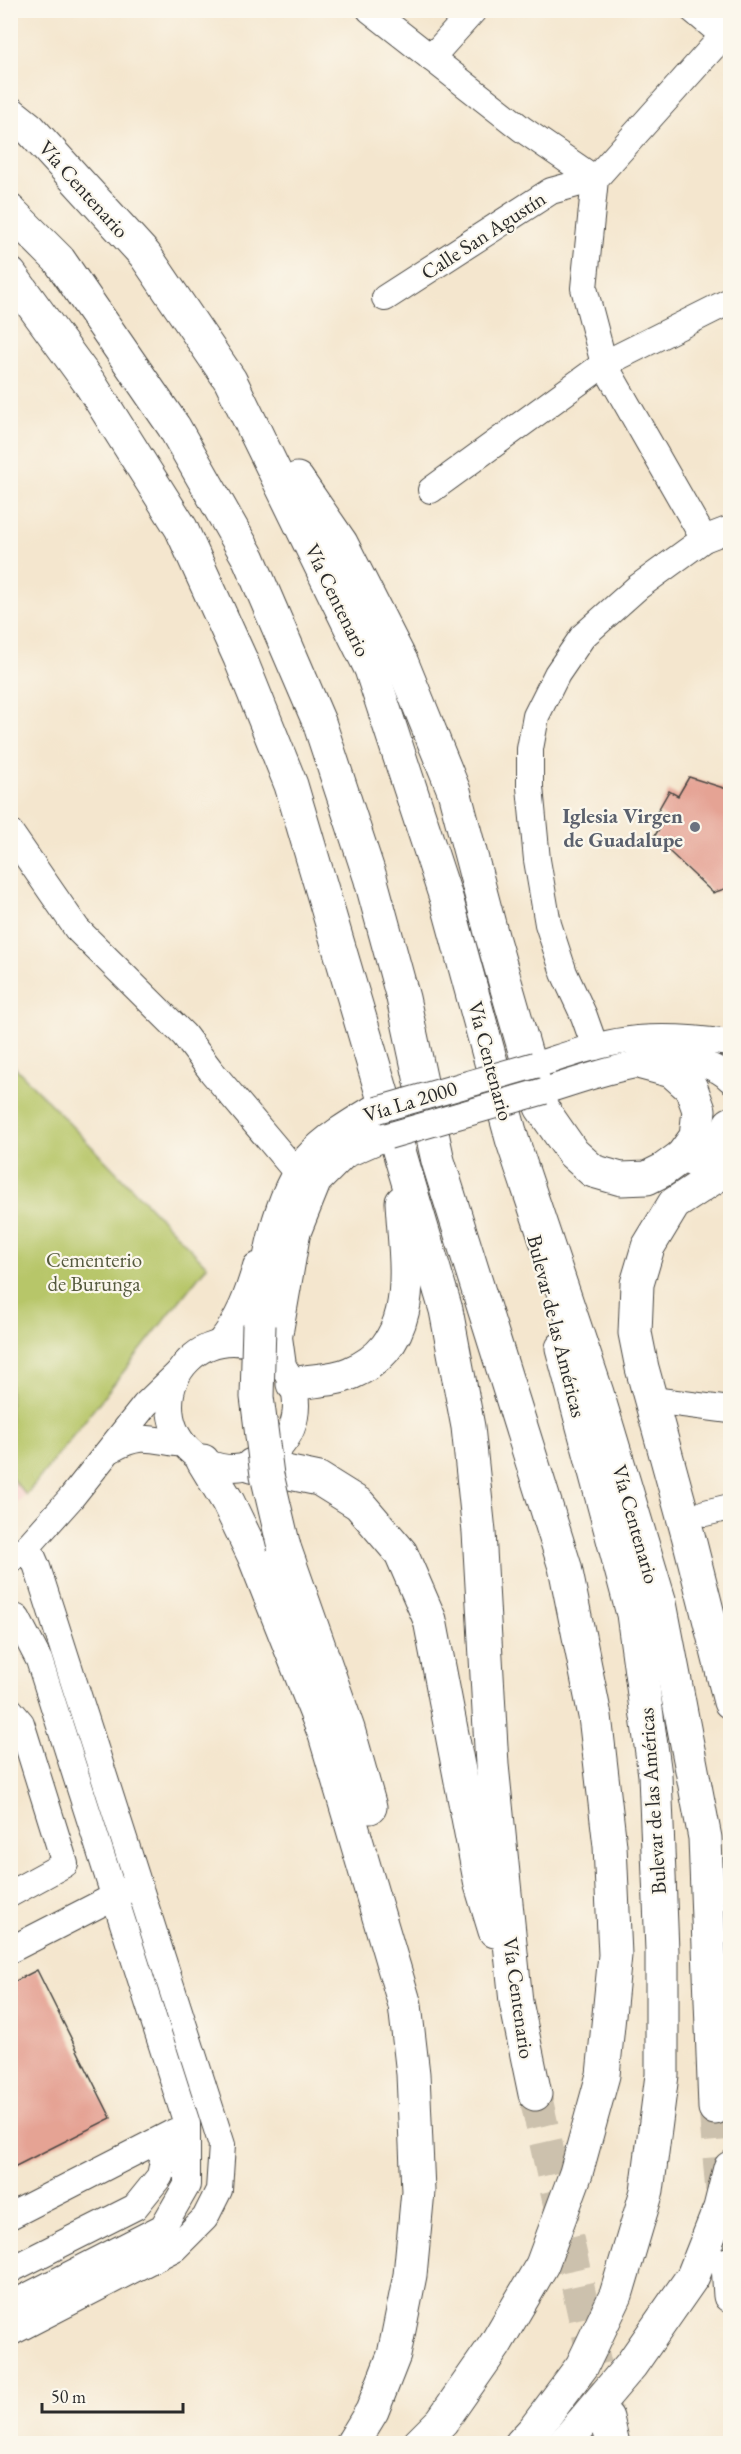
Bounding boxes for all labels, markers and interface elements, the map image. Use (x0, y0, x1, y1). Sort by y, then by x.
street label: Vía Centenario (33, 134, 135, 244)
street label: Calle San Agustín (415, 185, 551, 285)
street label: Vía Centenario (299, 539, 377, 661)
place label: Iglesia Virgen de Guadalupe (562, 802, 683, 853)
marker: Iglesia Virgen de Guadalupe (688, 820, 702, 834)
street label: Vía Centenario (462, 998, 520, 1124)
street label: Vía La 2000 (360, 1074, 460, 1128)
street label: Bulevar de las Américas (521, 1232, 593, 1420)
park label: Cementerio de Burunga (46, 1246, 142, 1297)
street label: Vía Centenario (606, 1461, 666, 1587)
street label: Bulevar de las Américas (632, 1707, 672, 1895)
street label: Vía Centenario (497, 1936, 541, 2060)
scale bar (42, 2376, 183, 2414)
text: 50 m (51, 2385, 86, 2408)

